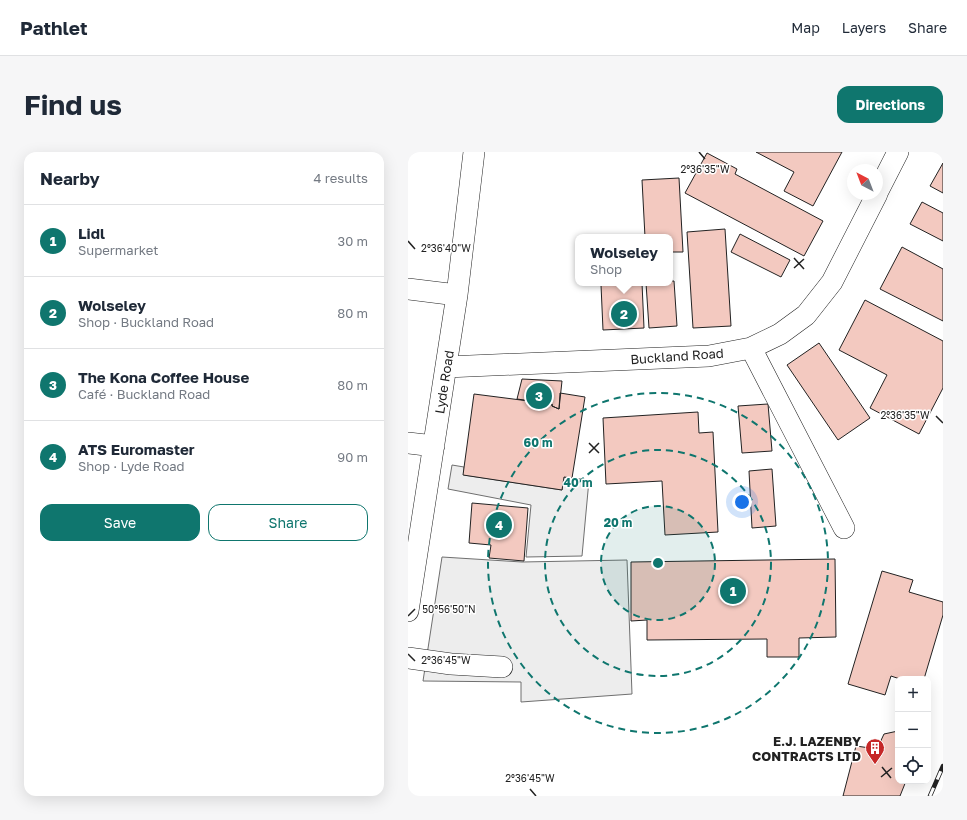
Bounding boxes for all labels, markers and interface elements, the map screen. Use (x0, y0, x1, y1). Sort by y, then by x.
text: Pathlet (20, 16, 88, 39)
text: Map (791, 19, 820, 36)
text: Layers (842, 19, 886, 36)
text: Share (908, 19, 947, 36)
button: Directions (837, 86, 943, 123)
text: Find us (24, 88, 122, 121)
text: 2°36'35"W (680, 163, 730, 175)
north arrow (847, 164, 883, 200)
text: Nearby (40, 168, 100, 189)
text: 4 results (314, 170, 368, 186)
text: Lidl (78, 224, 105, 242)
text: 1 (50, 233, 56, 249)
text: 30 m (338, 233, 368, 249)
popup (575, 234, 673, 286)
text: Supermarket (78, 242, 159, 258)
text: 2°36'40"W (421, 242, 471, 254)
text: Wolseley (590, 243, 658, 261)
text: Shop (590, 261, 622, 277)
text: Wolseley (78, 296, 146, 314)
pin: 2 (611, 299, 637, 329)
text: 2 (49, 305, 57, 321)
text: 80 m (337, 305, 368, 321)
text: Shop · Buckland Road (78, 314, 214, 330)
street label: Buckland Road (630, 345, 724, 367)
street label: Lyde Road (431, 349, 457, 415)
text: The Kona Coffee House (78, 368, 249, 386)
text: 3 (49, 377, 57, 393)
text: 80 m (337, 377, 368, 393)
pin: 3 (526, 381, 552, 411)
text: Café · Buckland Road (78, 386, 210, 402)
text: 2°36'35"W (880, 409, 930, 421)
text: 60 m (524, 435, 552, 450)
text: ATS Euromaster (78, 440, 195, 458)
text: 4 (49, 449, 57, 465)
text: 90 m (337, 449, 368, 465)
text: Shop · Lyde Road (78, 458, 185, 474)
text: 40 m (564, 475, 592, 490)
your location (732, 492, 752, 512)
button: Save (40, 504, 200, 541)
button: Share (208, 504, 368, 541)
pin: 4 (486, 510, 512, 540)
text: 20 m (604, 515, 632, 530)
centre of rings (651, 556, 665, 570)
pin: 1 (720, 576, 746, 606)
text: 50°56'50"N (422, 603, 476, 615)
text: 2°36'45"W (421, 654, 471, 666)
map controls (895, 676, 931, 784)
button: + (895, 676, 931, 712)
button: − (895, 712, 931, 748)
place label: E.J. LAZENBY CONTRACTS LTD (752, 733, 861, 764)
building icon: E.J. LAZENBY CONTRACTS LTD (864, 737, 886, 765)
button: locate (895, 748, 931, 784)
text: 2°36'45"W (505, 772, 555, 784)

